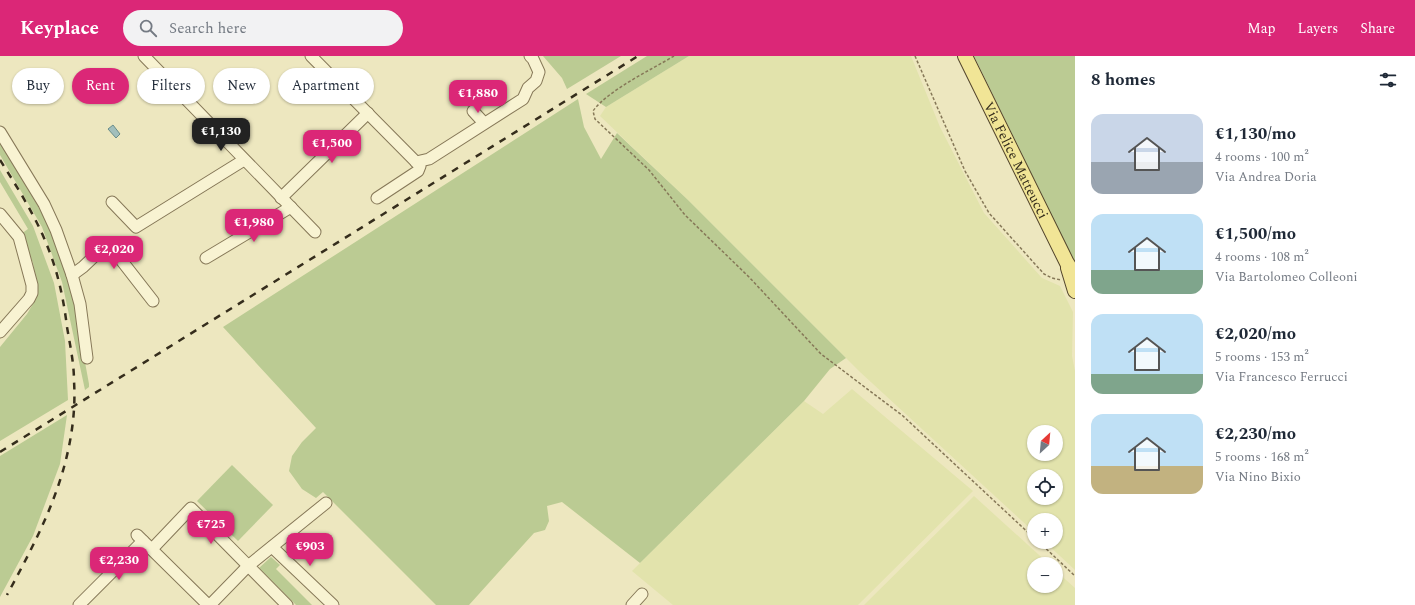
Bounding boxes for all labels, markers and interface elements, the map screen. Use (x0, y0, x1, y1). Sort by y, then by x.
search box (123, 10, 403, 46)
text: Keyplace (20, 14, 99, 43)
icon: search (137, 17, 159, 39)
text: Search here (169, 17, 247, 40)
text: Map (1247, 18, 1276, 39)
text: Layers (1298, 18, 1338, 39)
text: Share (1360, 18, 1395, 39)
text: 8 homes (1091, 67, 1156, 93)
chip: Buy (12, 68, 64, 104)
chip: Rent (72, 68, 129, 104)
chip: Filters (137, 68, 205, 104)
chip: New (213, 68, 270, 104)
chip: Apartment (278, 68, 374, 104)
icon: filters (1377, 69, 1399, 91)
pin: €1,880 (445, 80, 511, 114)
text: €1,880 (458, 83, 498, 103)
street label: Via Felice Matteucci (978, 98, 1054, 222)
pin: €1,130 (188, 118, 254, 152)
text: €1,130 (201, 121, 241, 141)
text: €1,130/mo (1215, 121, 1296, 147)
pin: €1,500 (299, 130, 365, 164)
icon: home (1123, 130, 1171, 178)
text: €1,500 (312, 133, 352, 153)
text: 4 rooms · 100 m² (1215, 147, 1309, 167)
text: Via Andrea Doria (1215, 167, 1317, 187)
pin: €1,980 (221, 209, 287, 243)
text: €1,980 (234, 212, 274, 232)
text: €1,500/mo (1215, 221, 1296, 247)
icon: home (1123, 230, 1171, 278)
pin: €2,020 (81, 236, 147, 270)
text: €2,020 (94, 239, 134, 259)
text: 4 rooms · 108 m² (1215, 247, 1309, 267)
text: Via Bartolomeo Colleoni (1215, 267, 1358, 287)
text: €2,020/mo (1215, 321, 1296, 347)
icon: home (1123, 330, 1171, 378)
text: 5 rooms · 153 m² (1215, 347, 1309, 367)
text: Via Francesco Ferrucci (1215, 367, 1348, 387)
text: €2,230/mo (1215, 421, 1296, 447)
north arrow (1027, 425, 1063, 461)
map controls (1027, 425, 1063, 593)
icon: home (1123, 430, 1171, 478)
text: 5 rooms · 168 m² (1215, 447, 1309, 467)
text: Via Nino Bixio (1215, 467, 1301, 487)
button: locate (1027, 469, 1063, 505)
pin: €725 (187, 511, 235, 545)
button: + (1027, 513, 1063, 549)
text: €725 (196, 514, 226, 534)
pin: €903 (286, 533, 334, 567)
text: €903 (295, 536, 325, 556)
pin: €2,230 (86, 547, 152, 581)
text: €2,230 (99, 550, 139, 570)
button: − (1027, 557, 1063, 593)

